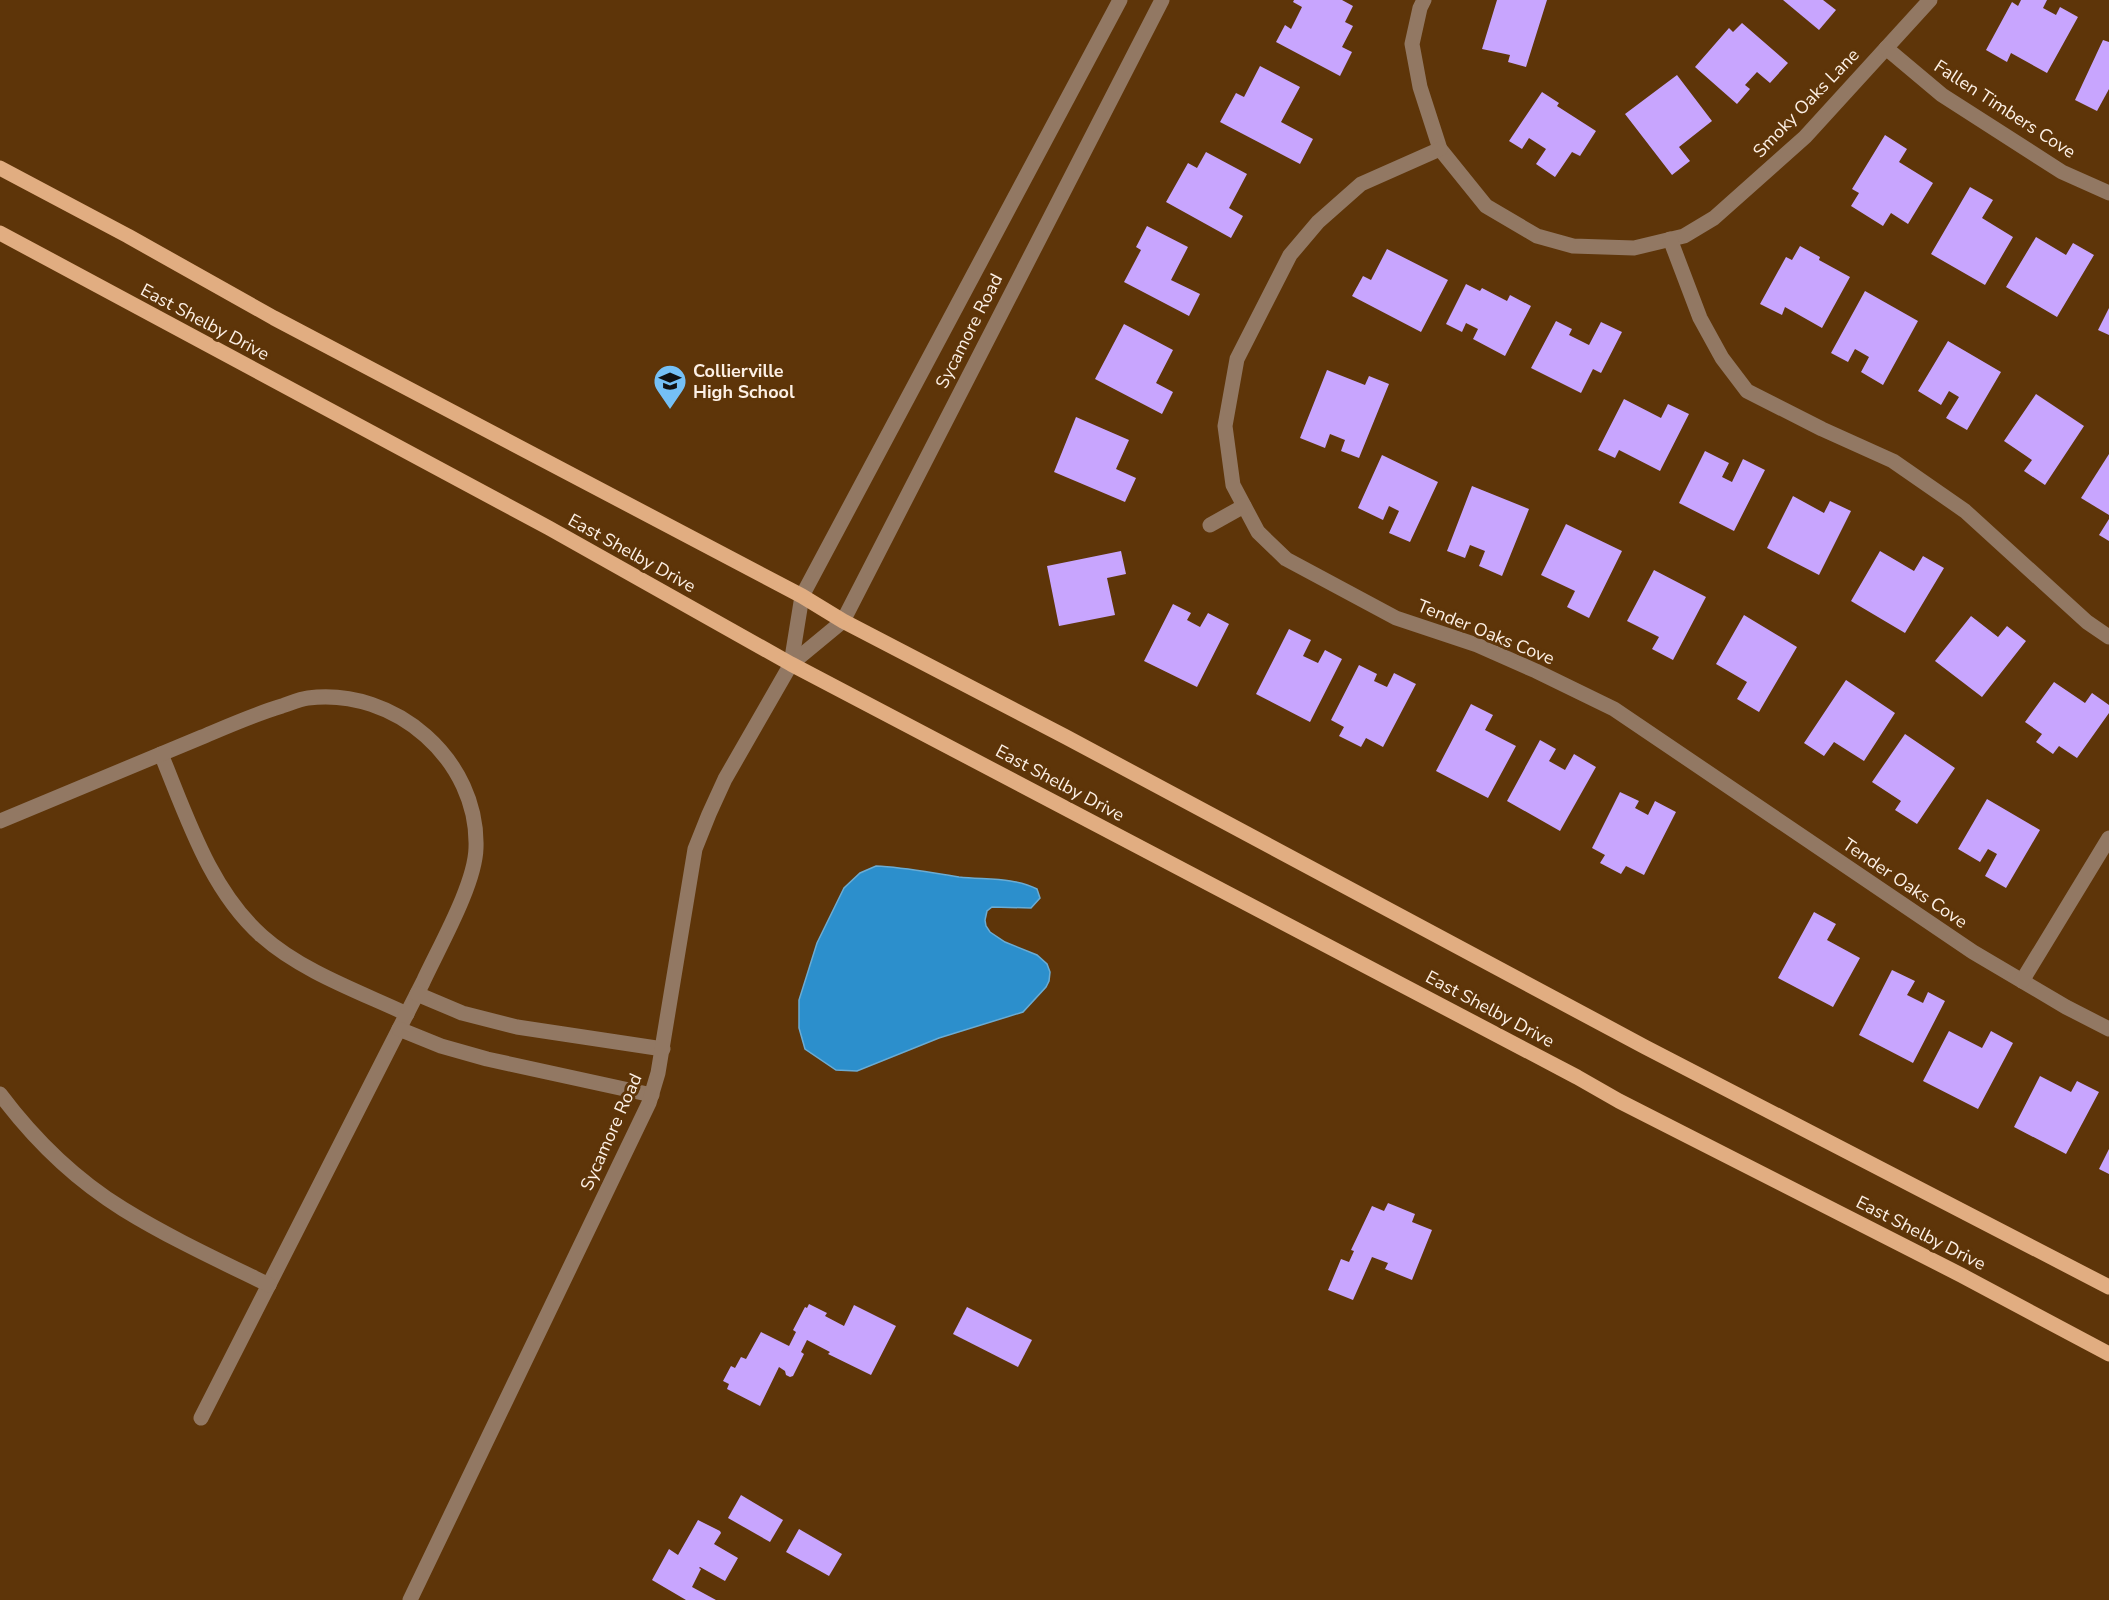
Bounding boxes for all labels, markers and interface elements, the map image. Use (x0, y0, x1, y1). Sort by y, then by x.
street label: Smoky Oaks Lane (1747, 43, 1865, 163)
street label: Fallen Timbers Cove (1930, 54, 2080, 164)
street label: Sycamore Road (930, 270, 1008, 392)
street label: East Shelby Drive (136, 278, 274, 366)
place label: Collierville High School (693, 359, 795, 404)
school or university icon: Collierville High School (652, 363, 688, 410)
street label: East Shelby Drive (564, 508, 700, 598)
street label: Tender Oaks Cove (1414, 594, 1558, 670)
street label: East Shelby Drive (991, 739, 1129, 827)
street label: Tender Oaks Cove (1838, 832, 1972, 934)
street label: East Shelby Drive (1421, 965, 1559, 1053)
street label: Sycamore Road (574, 1070, 648, 1194)
street label: East Shelby Drive (1852, 1190, 1990, 1276)

